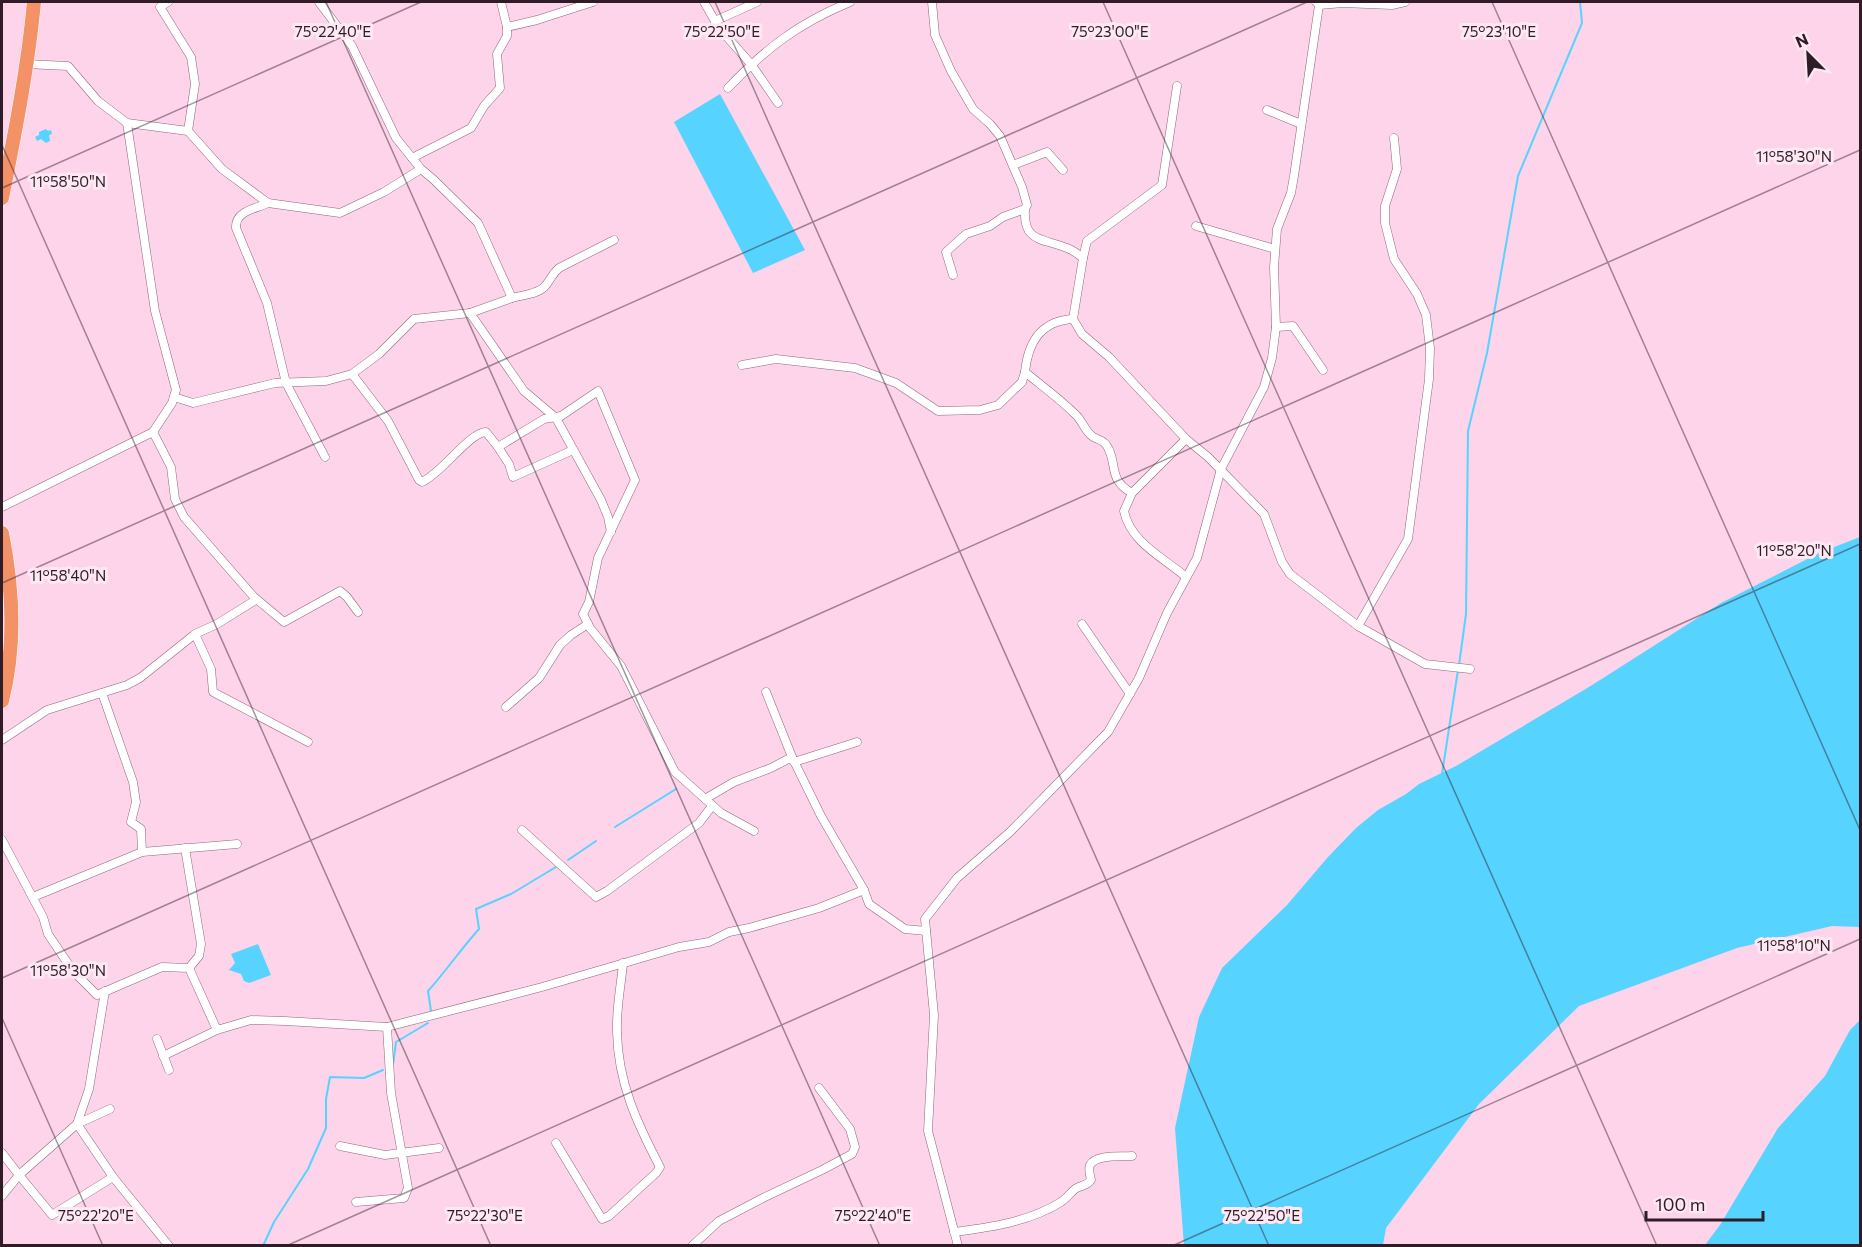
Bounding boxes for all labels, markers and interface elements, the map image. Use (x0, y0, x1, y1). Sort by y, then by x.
text: 75°22'40"E (295, 22, 371, 40)
text: 75°22'50"E (684, 22, 760, 40)
text: 75°23'00"E (1071, 22, 1149, 40)
text: 75°23'10"E (1462, 22, 1536, 40)
north arrow (1778, 24, 1838, 84)
text: N (1792, 29, 1811, 51)
text: 11°58'30"N (1756, 147, 1832, 165)
text: 11°58'50"N (30, 172, 106, 190)
text: 11°58'20"N (1756, 541, 1832, 559)
text: 11°58'40"N (30, 566, 106, 584)
text: 11°58'10"N (1757, 936, 1831, 954)
text: 11°58'30"N (30, 961, 106, 979)
scale bar (1646, 1184, 1763, 1222)
text: 100 m (1655, 1193, 1705, 1215)
text: 75°22'20"E (58, 1206, 134, 1224)
text: 75°22'30"E (447, 1206, 523, 1224)
text: 75°22'40"E (835, 1206, 911, 1224)
text: 75°22'50"E (1224, 1206, 1300, 1224)

